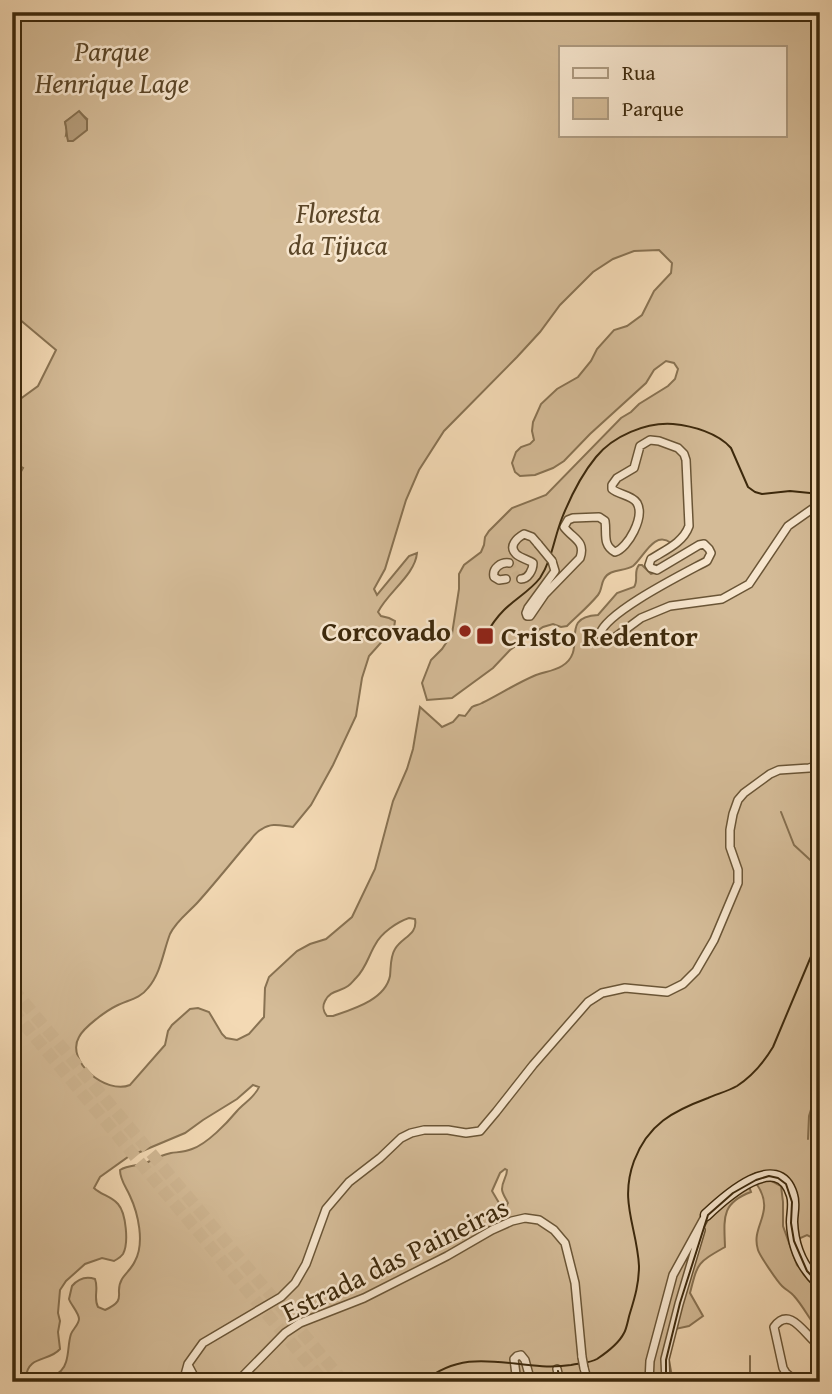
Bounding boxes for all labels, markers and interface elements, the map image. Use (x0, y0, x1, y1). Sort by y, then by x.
park label: Parque Henrique Lage (34, 30, 189, 103)
legend (559, 46, 786, 136)
text: Rua (622, 57, 655, 88)
text: Parque (622, 93, 684, 124)
park label: Floresta da Tijuca (288, 192, 388, 265)
place label: Corcovado (321, 610, 451, 651)
place label: Cristo Redentor (501, 615, 698, 656)
marker: Corcovado (457, 623, 473, 639)
marker: Cristo Redentor (475, 626, 495, 646)
street label: Estrada das Paineiras (274, 1186, 515, 1331)

